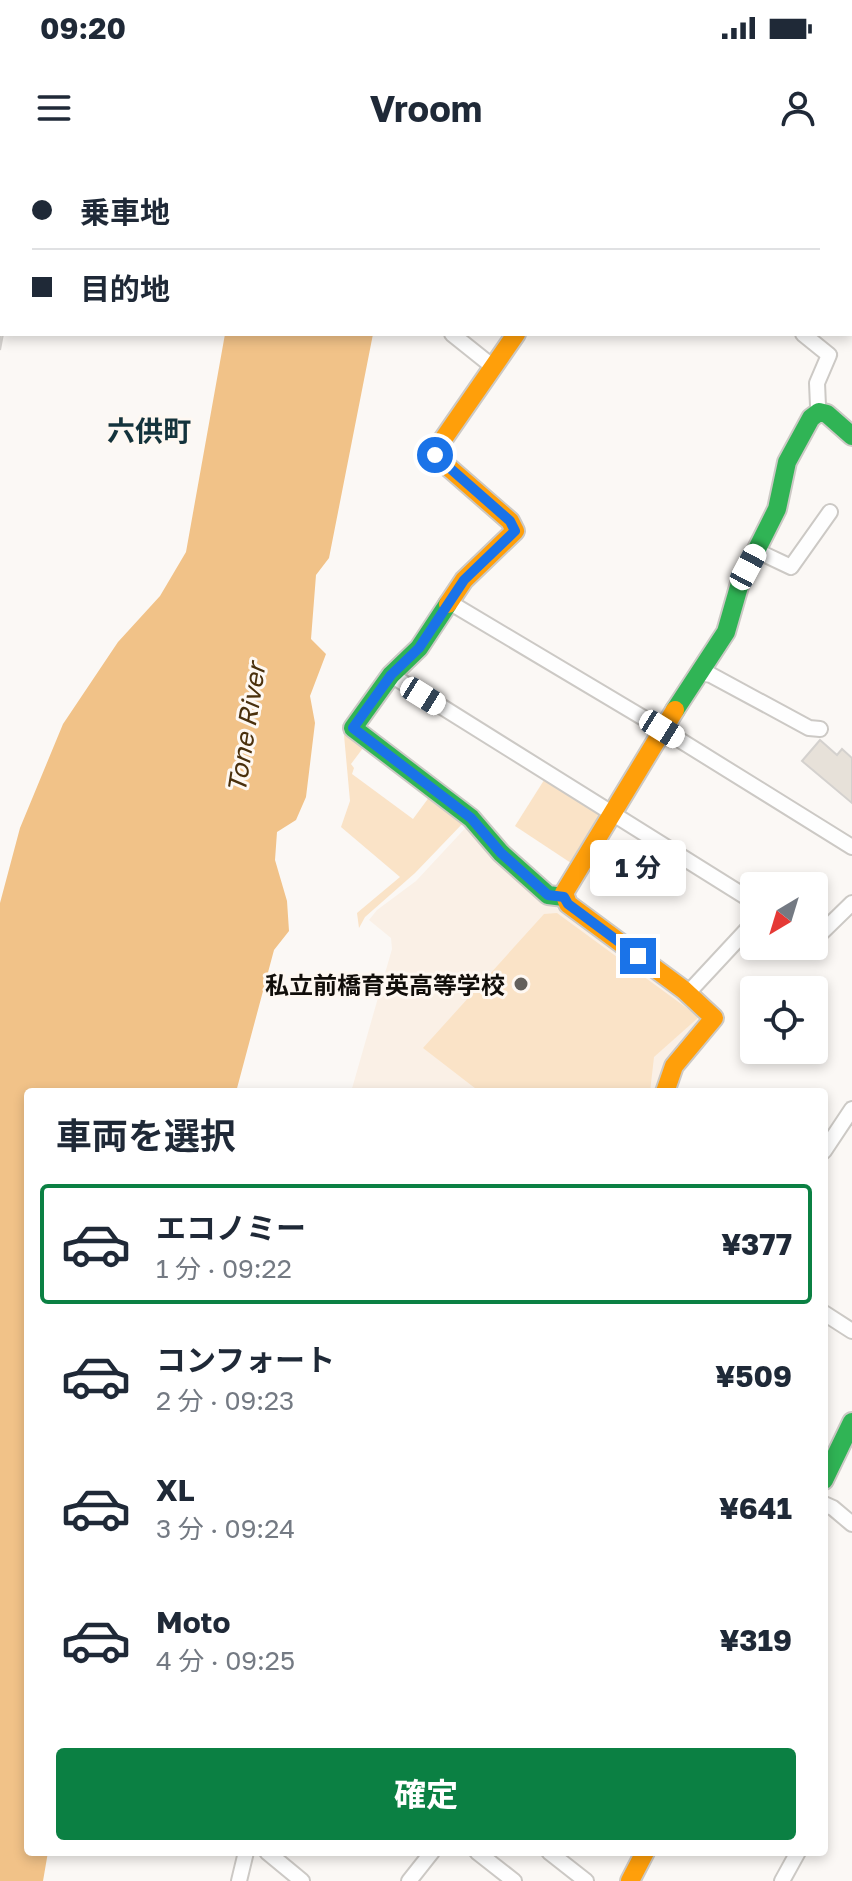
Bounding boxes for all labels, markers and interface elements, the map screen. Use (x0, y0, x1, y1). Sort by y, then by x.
text: 09:20 (40, 10, 126, 46)
icon: menu (32, 86, 76, 130)
icon: person (776, 86, 820, 130)
text: Vroom (370, 87, 482, 130)
text: 乗車地 (80, 194, 170, 230)
text: 目的地 (80, 271, 170, 307)
district label: 六供町 (107, 414, 191, 447)
route start (417, 437, 453, 473)
car (726, 540, 770, 594)
water label: Tone River (220, 657, 272, 795)
car (396, 673, 450, 719)
car (635, 706, 689, 752)
callout: 1 分 (590, 840, 686, 896)
text: 1 分 (615, 852, 661, 883)
north arrow (740, 872, 828, 960)
map controls (740, 872, 828, 1064)
route end (620, 938, 656, 974)
place label: 私立前橋育英高等学校 (265, 970, 505, 999)
marker: 私立前橋育英高等学校 (512, 975, 530, 993)
button: locate (740, 976, 828, 1064)
text: 車両を選択 (56, 1114, 236, 1157)
icon: car (60, 1208, 132, 1280)
text: エコノミー (156, 1210, 306, 1246)
text: ¥377 (721, 1226, 792, 1262)
text: 1 分 · 09:22 (156, 1253, 292, 1284)
icon: car (60, 1340, 132, 1412)
text: コンフォート (156, 1342, 335, 1378)
text: ¥509 (715, 1358, 792, 1394)
text: 2 分 · 09:23 (156, 1385, 294, 1416)
icon: car (60, 1472, 132, 1544)
text: XL (156, 1472, 195, 1508)
text: ¥641 (719, 1490, 792, 1526)
text: 3 分 · 09:24 (156, 1513, 295, 1544)
icon: car (60, 1604, 132, 1676)
text: Moto (156, 1604, 231, 1640)
text: ¥319 (719, 1622, 792, 1658)
text: 4 分 · 09:25 (156, 1645, 295, 1676)
button: 確定 (56, 1748, 796, 1840)

